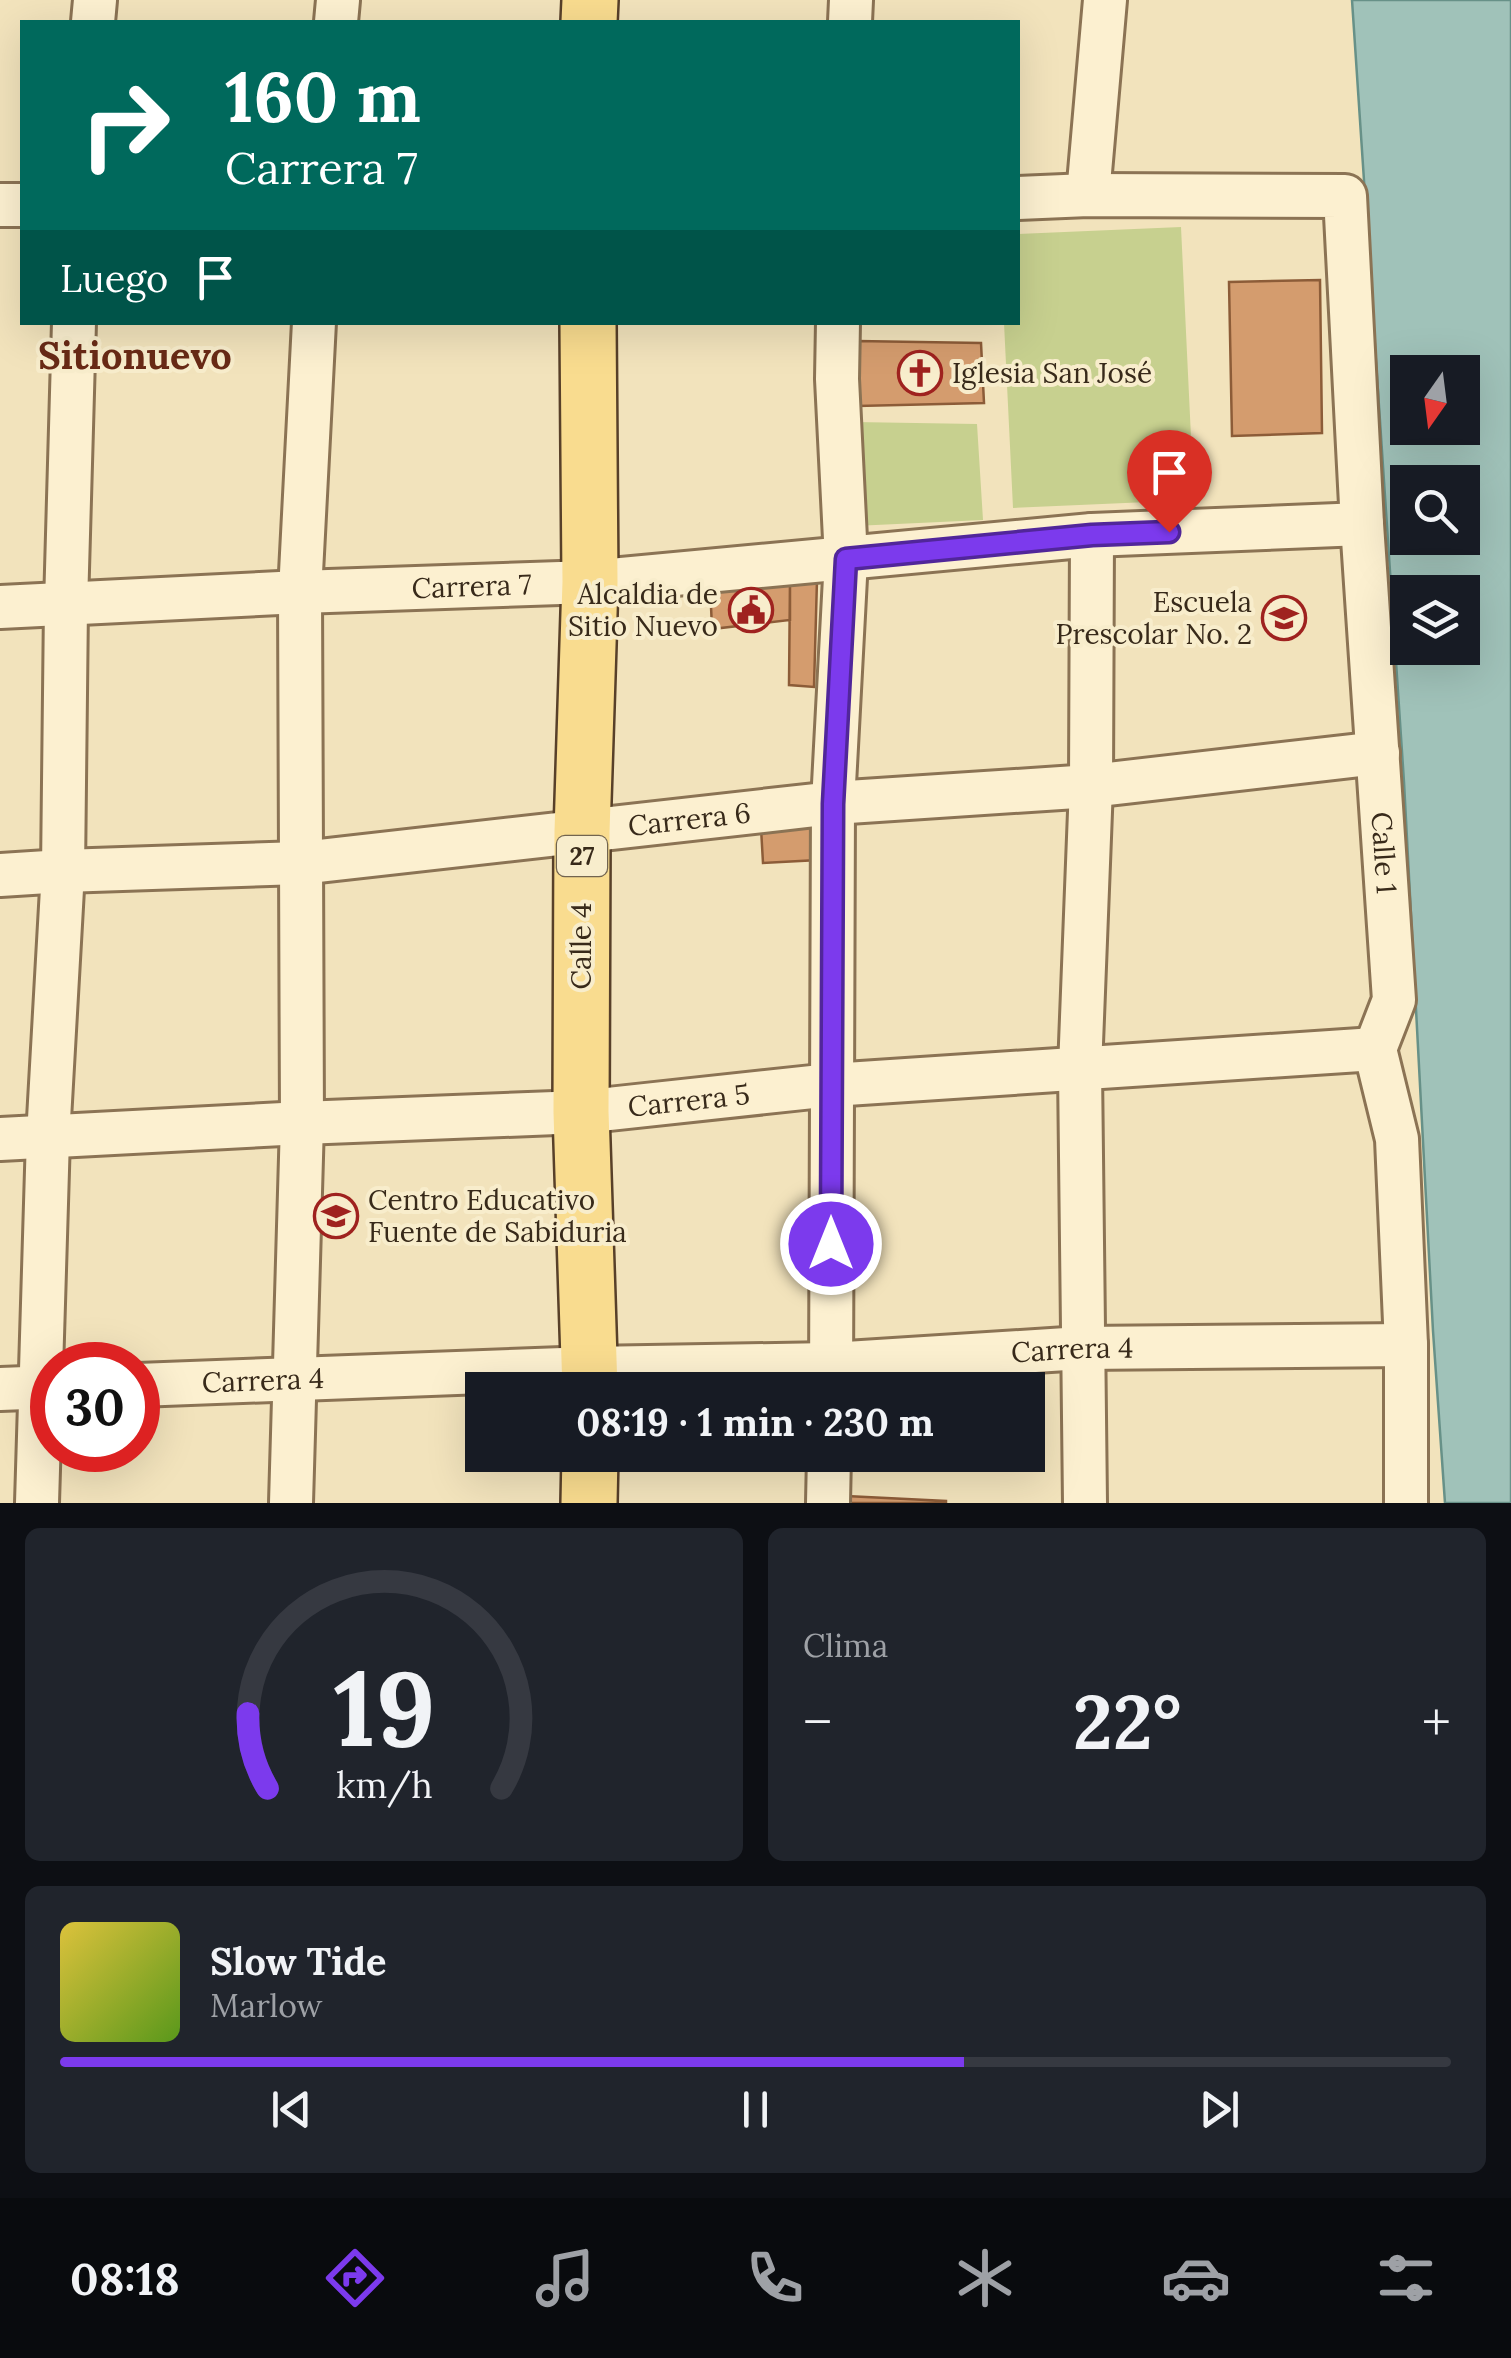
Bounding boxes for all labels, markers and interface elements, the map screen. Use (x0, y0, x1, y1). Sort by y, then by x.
text: 160 m (225, 52, 421, 141)
icon: right (60, 60, 190, 190)
text: Carrera 7 (225, 139, 418, 196)
icon: arrive (188, 250, 243, 305)
text: Luego (60, 254, 168, 302)
district label: Sitionuevo (38, 331, 232, 379)
church icon: Iglesia San José (897, 350, 943, 396)
place label: Iglesia San José (952, 355, 1152, 391)
north arrow (1390, 355, 1480, 445)
map controls (1390, 355, 1480, 665)
pin (1127, 430, 1212, 533)
icon: arrive (1142, 445, 1197, 500)
button: search (1390, 465, 1480, 555)
street label: Carrera 7 (411, 566, 532, 606)
button: layers (1390, 575, 1480, 665)
place label: Alcaldia de Sitio Nuevo (568, 576, 718, 644)
place label: Escuela Prescolar No. 2 (1056, 584, 1252, 652)
public building icon: Alcaldia de Sitio Nuevo (728, 587, 774, 633)
school or university icon: Escuela Prescolar No. 2 (1261, 595, 1307, 641)
street label: Carrera 6 (626, 794, 753, 844)
street label: Calle 1 (1363, 811, 1405, 895)
road number: 27 (557, 836, 607, 876)
street label: Calle 4 (563, 903, 599, 989)
street label: Carrera 5 (626, 1076, 751, 1125)
place label: Centro Educativo Fuente de Sabiduria (368, 1182, 627, 1250)
position arrow (779, 1192, 883, 1296)
school or university icon: Centro Educativo Fuente de Sabiduria (313, 1193, 359, 1239)
street label: Carrera 4 (1010, 1330, 1133, 1370)
speed limit sign: 30 (30, 1342, 160, 1472)
street label: Carrera 4 (201, 1360, 325, 1401)
text: 08:19 · 1 min · 230 m (576, 1398, 934, 1446)
text: Clima (803, 1625, 888, 1666)
text: 19 (333, 1641, 435, 1774)
text: 22° (1073, 1674, 1181, 1770)
text: − (803, 1687, 832, 1757)
text: + (1422, 1687, 1451, 1757)
text: km/h (336, 1762, 432, 1808)
text: Slow Tide (210, 1937, 387, 1985)
text: Marlow (210, 1985, 322, 2026)
icon: previous (264, 2082, 319, 2137)
icon: pause (728, 2082, 783, 2137)
icon: next (1192, 2082, 1247, 2137)
icon: directions (320, 2243, 390, 2313)
icon: music (530, 2243, 600, 2313)
icon: phone (740, 2243, 810, 2313)
icon: climate (950, 2243, 1020, 2313)
icon: car (1161, 2243, 1231, 2313)
icon: filters (1371, 2243, 1441, 2313)
text: 08:18 (70, 2250, 180, 2307)

